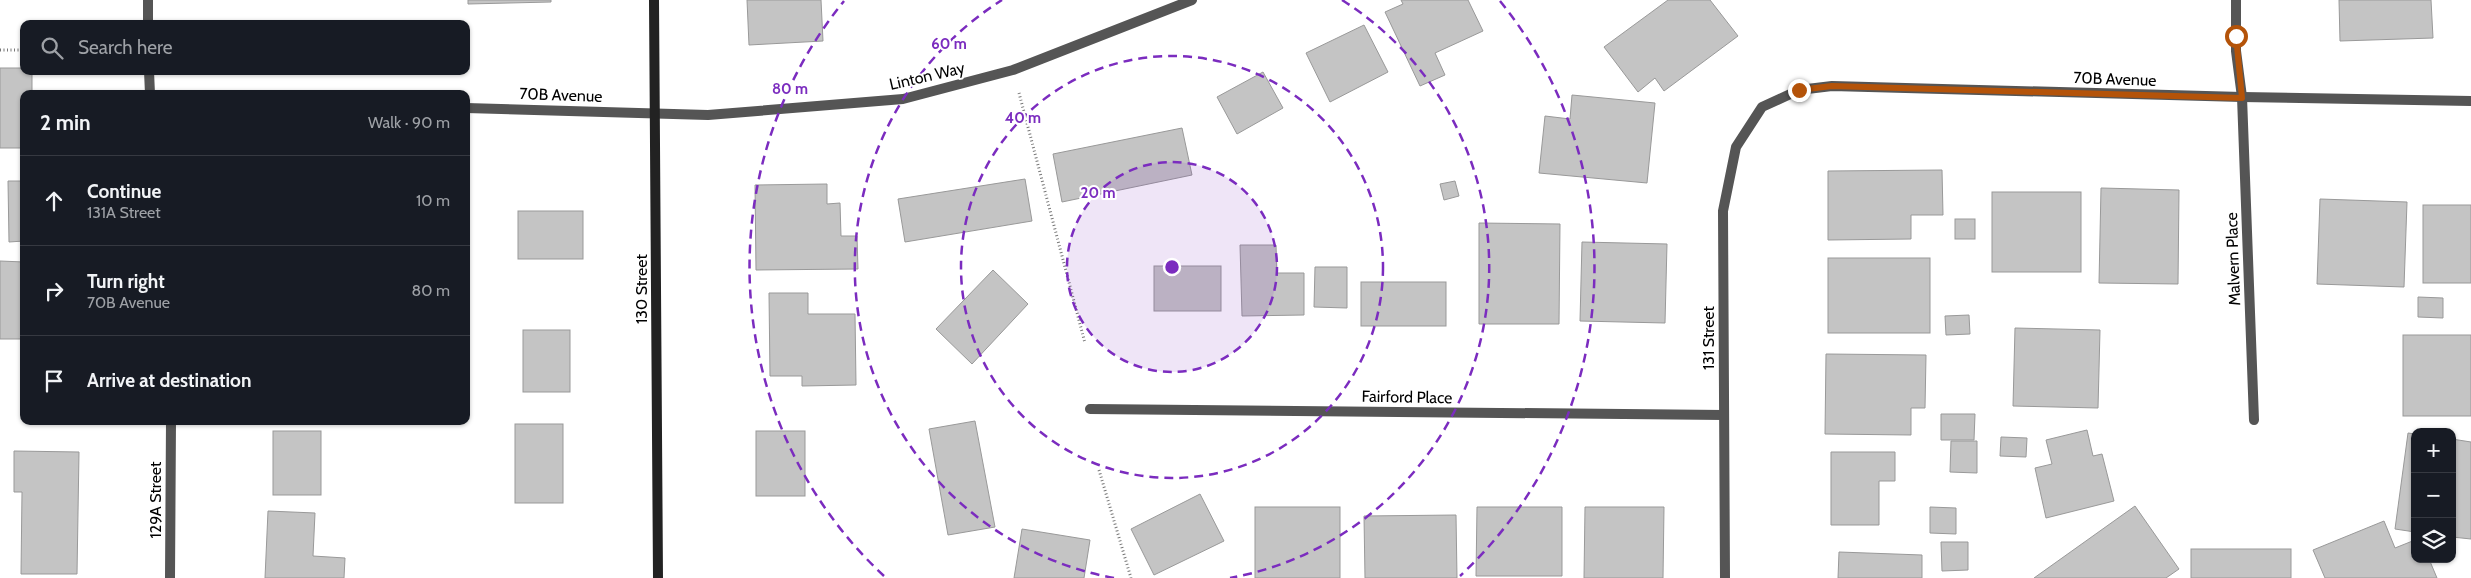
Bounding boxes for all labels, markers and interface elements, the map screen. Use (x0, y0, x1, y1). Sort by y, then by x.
search box (20, 20, 470, 75)
route start (2225, 25, 2248, 48)
icon: search (38, 34, 66, 62)
text: 60 m (931, 35, 967, 53)
text: Search here (78, 36, 172, 59)
street label: Linton Way (887, 58, 967, 94)
street label: 70B Avenue (2073, 68, 2157, 90)
route end (1788, 79, 1811, 102)
text: 80 m (772, 80, 808, 98)
street label: 70B Avenue (519, 84, 603, 106)
text: 40 m (1005, 109, 1041, 127)
text: 2 min (40, 110, 91, 135)
text: Walk · 90 m (368, 113, 450, 132)
text: Continue (87, 180, 161, 203)
text: 20 m (1081, 184, 1115, 202)
icon: ahead (40, 187, 68, 215)
text: 10 m (416, 191, 450, 210)
text: 131A Street (87, 203, 161, 222)
street label: Malvern Place (2222, 212, 2244, 306)
street label: 130 Street (632, 254, 651, 324)
centre of rings (1163, 258, 1181, 276)
text: Turn right (87, 270, 165, 293)
icon: right (40, 277, 68, 305)
text: 80 m (412, 281, 450, 300)
text: 70B Avenue (87, 293, 170, 312)
street label: 131 Street (1699, 305, 1718, 370)
icon: arrive (40, 367, 68, 395)
text: Arrive at destination (87, 369, 251, 392)
street label: Fairford Place (1361, 387, 1453, 407)
map controls (2411, 428, 2456, 563)
button: + (2411, 428, 2456, 473)
street label: 129A Street (146, 461, 165, 538)
button: − (2411, 473, 2456, 518)
button: layers (2411, 518, 2456, 563)

